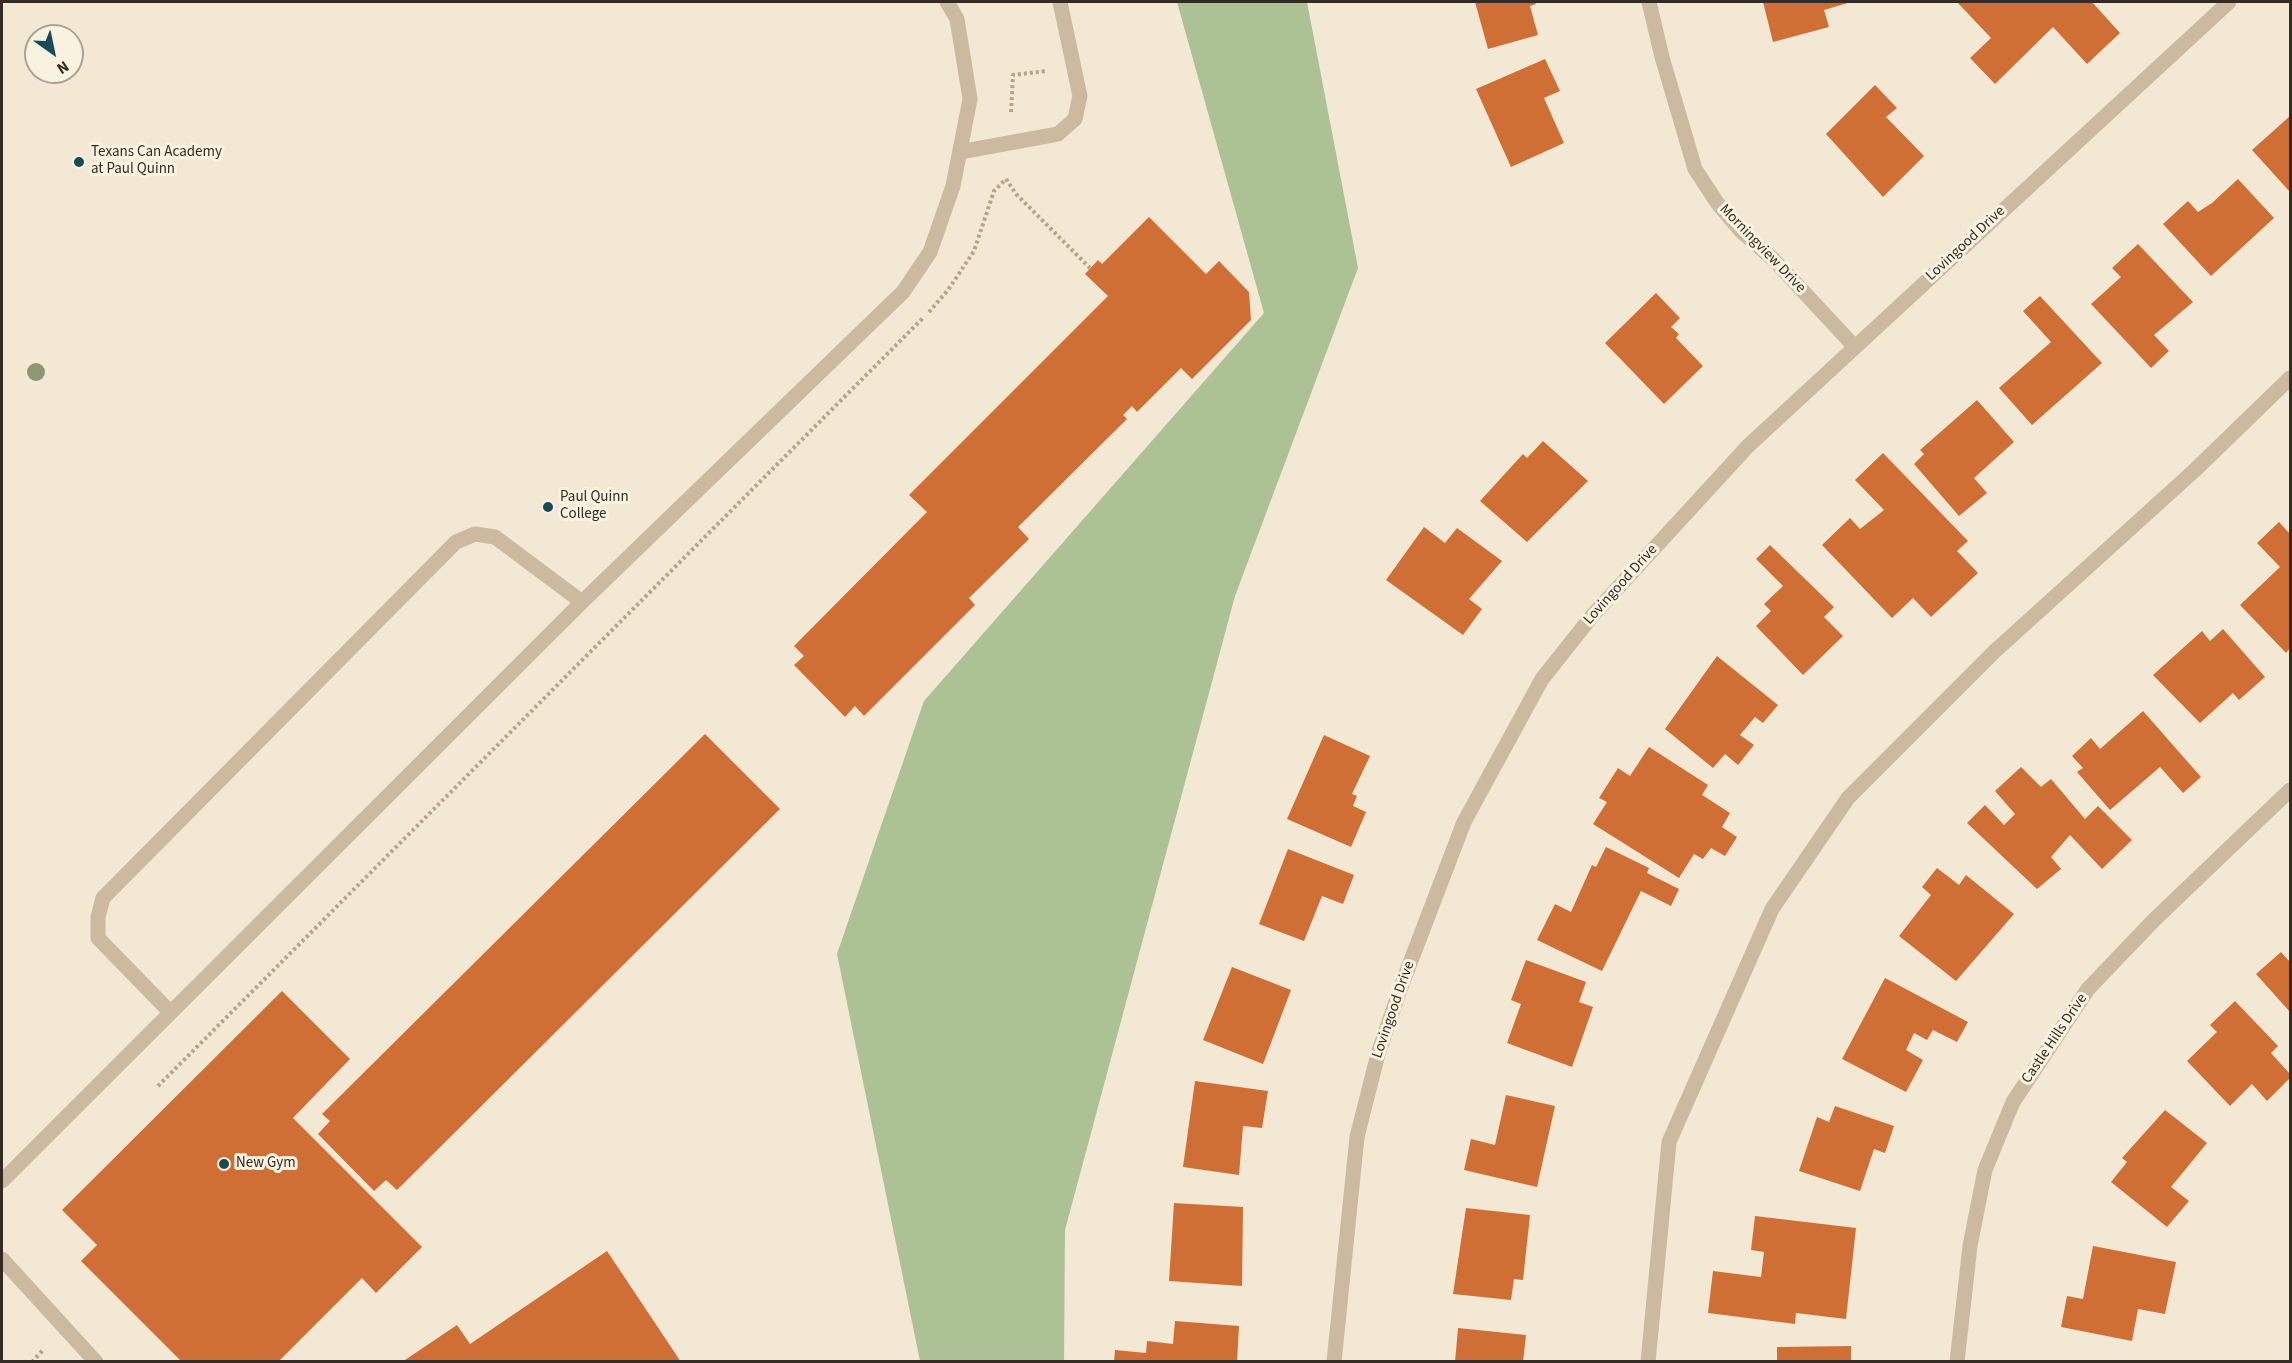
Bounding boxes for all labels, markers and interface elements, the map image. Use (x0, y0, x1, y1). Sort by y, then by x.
north arrow (24, 24, 84, 84)
text: N (52, 55, 73, 80)
place label: Texans Can Academy at Paul Quinn (91, 144, 222, 179)
marker: Texans Can Academy at Paul Quinn (72, 155, 86, 169)
street label: Morningview Drive (1715, 201, 1809, 297)
street label: Lovingood Drive (1923, 203, 2009, 285)
place label: Paul Quinn College (560, 489, 629, 524)
marker: Paul Quinn College (541, 500, 555, 514)
street label: Lovingood Drive (1580, 541, 1662, 629)
street label: Lovingood Drive (1369, 959, 1419, 1061)
street label: Castle Hills Drive (2018, 991, 2092, 1087)
place label: New Gym (236, 1155, 296, 1173)
marker: New Gym (217, 1157, 231, 1171)

